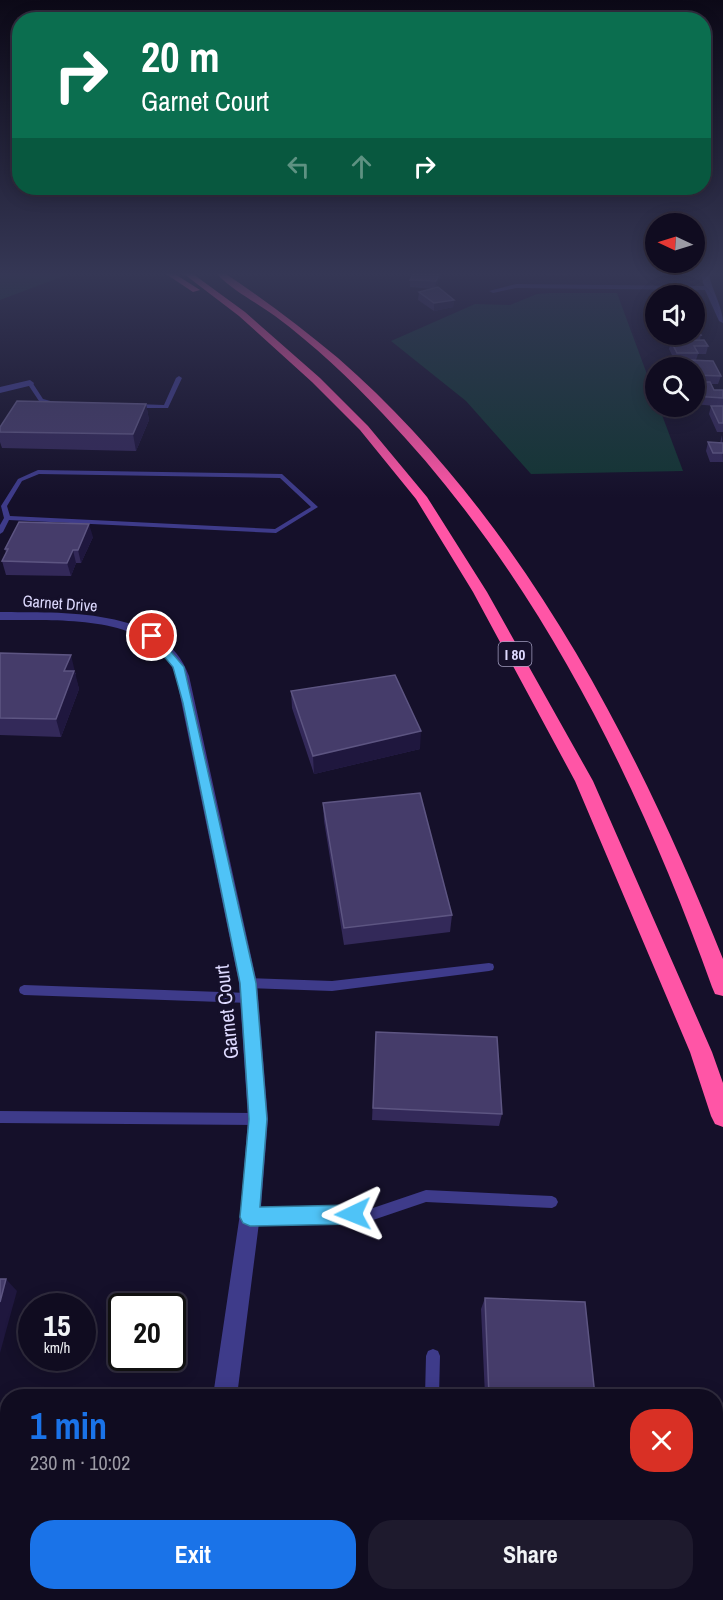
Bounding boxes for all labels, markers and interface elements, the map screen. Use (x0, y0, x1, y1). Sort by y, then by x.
text: 20 m (141, 29, 220, 85)
icon: right (42, 36, 120, 114)
text: Garnet Court (141, 83, 269, 119)
icon: left (282, 150, 315, 183)
icon: ahead (345, 150, 378, 183)
icon: right (408, 150, 441, 183)
north arrow (645, 213, 705, 273)
map controls (645, 213, 705, 417)
button: sound (645, 285, 705, 345)
button: search (645, 357, 705, 417)
street label: Garnet Drive (22, 589, 98, 617)
pin (126, 610, 177, 661)
icon: arrive (135, 619, 168, 652)
road number: I 80 (498, 642, 532, 666)
street label: Garnet Court (208, 963, 244, 1061)
position arrow (321, 1182, 385, 1246)
speed limit sign: 20 (108, 1293, 186, 1371)
text: 15 (43, 1305, 71, 1345)
text: km/h (44, 1337, 70, 1358)
text: 1 min (30, 1402, 107, 1450)
button: close (630, 1409, 693, 1472)
text: 230 m · 10:02 (30, 1449, 130, 1476)
button: Exit (30, 1520, 356, 1589)
button: Share (368, 1520, 693, 1589)

